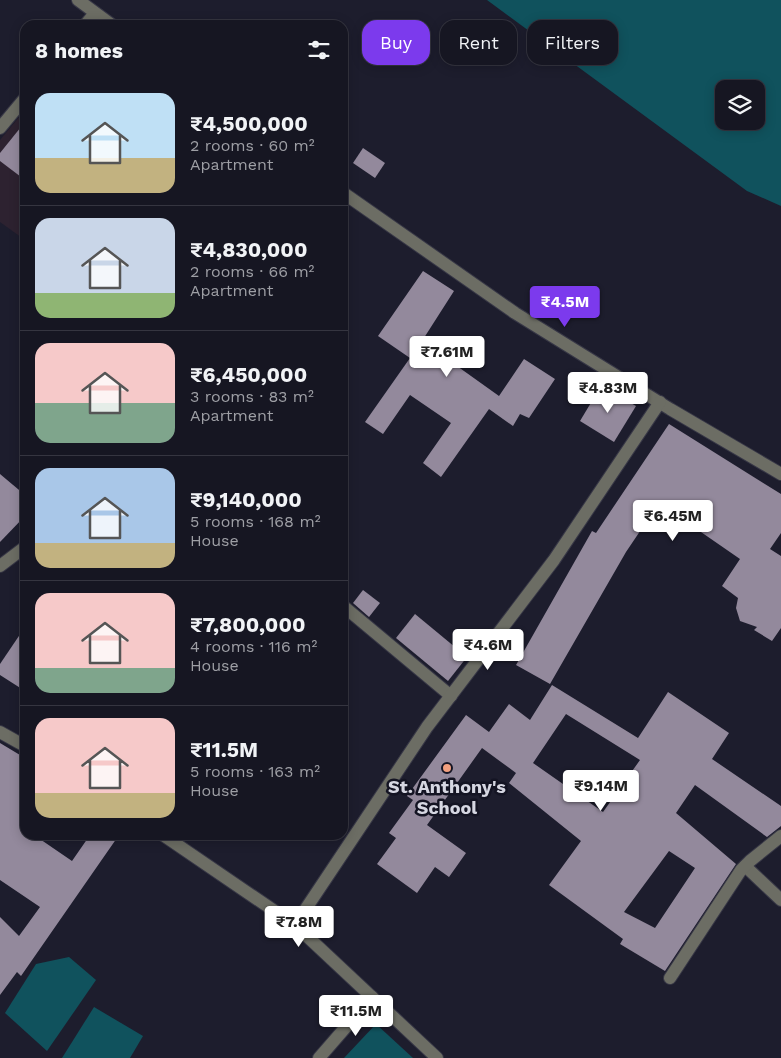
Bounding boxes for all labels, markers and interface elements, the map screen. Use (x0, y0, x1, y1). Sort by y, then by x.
chip: Buy (362, 20, 430, 65)
chip: Rent (440, 20, 517, 65)
chip: Filters (527, 20, 618, 65)
icon: filters (305, 36, 333, 64)
text: 8 homes (35, 38, 123, 63)
map controls (715, 80, 765, 130)
button: layers (715, 80, 765, 130)
text: ₹4,500,000 (190, 111, 308, 136)
icon: home (75, 113, 135, 173)
text: 2 rooms · 60 m² (190, 136, 315, 155)
text: Apartment (190, 155, 273, 174)
text: ₹4,830,000 (190, 237, 307, 262)
icon: home (75, 238, 135, 298)
text: 2 rooms · 66 m² (190, 262, 314, 281)
text: Apartment (190, 281, 273, 300)
pin: ₹4.5M (530, 286, 600, 328)
text: ₹4.5M (541, 292, 589, 311)
pin: ₹7.61M (406, 336, 488, 378)
text: ₹7.61M (420, 342, 474, 361)
text: ₹6,450,000 (190, 362, 307, 387)
icon: home (75, 363, 135, 423)
pin: ₹4.83M (567, 372, 649, 414)
text: ₹4.83M (579, 378, 637, 397)
text: 3 rooms · 83 m² (190, 387, 314, 406)
text: Apartment (190, 406, 273, 425)
text: ₹9,140,000 (190, 487, 302, 512)
icon: home (75, 488, 135, 548)
pin: ₹6.45M (632, 500, 714, 542)
text: ₹6.45M (644, 506, 702, 525)
text: 5 rooms · 168 m² (190, 512, 321, 531)
text: House (190, 531, 239, 550)
text: ₹7,800,000 (190, 612, 305, 637)
icon: home (75, 613, 135, 673)
pin: ₹4.6M (453, 628, 523, 671)
text: ₹4.6M (464, 635, 512, 654)
text: 4 rooms · 116 m² (190, 637, 317, 656)
text: House (190, 656, 239, 675)
text: ₹11.5M (190, 737, 258, 762)
icon: home (75, 738, 135, 798)
text: 5 rooms · 163 m² (190, 762, 320, 781)
marker: St. Anthony's School (441, 762, 453, 774)
pin: ₹9.14M (560, 770, 642, 812)
place label: St. Anthony's School (388, 776, 506, 818)
text: ₹9.14M (574, 776, 628, 795)
text: House (190, 781, 239, 800)
pin: ₹7.8M (264, 906, 334, 948)
text: ₹7.8M (276, 912, 322, 931)
pin: ₹11.5M (315, 994, 397, 1037)
text: ₹11.5M (330, 1001, 382, 1020)

